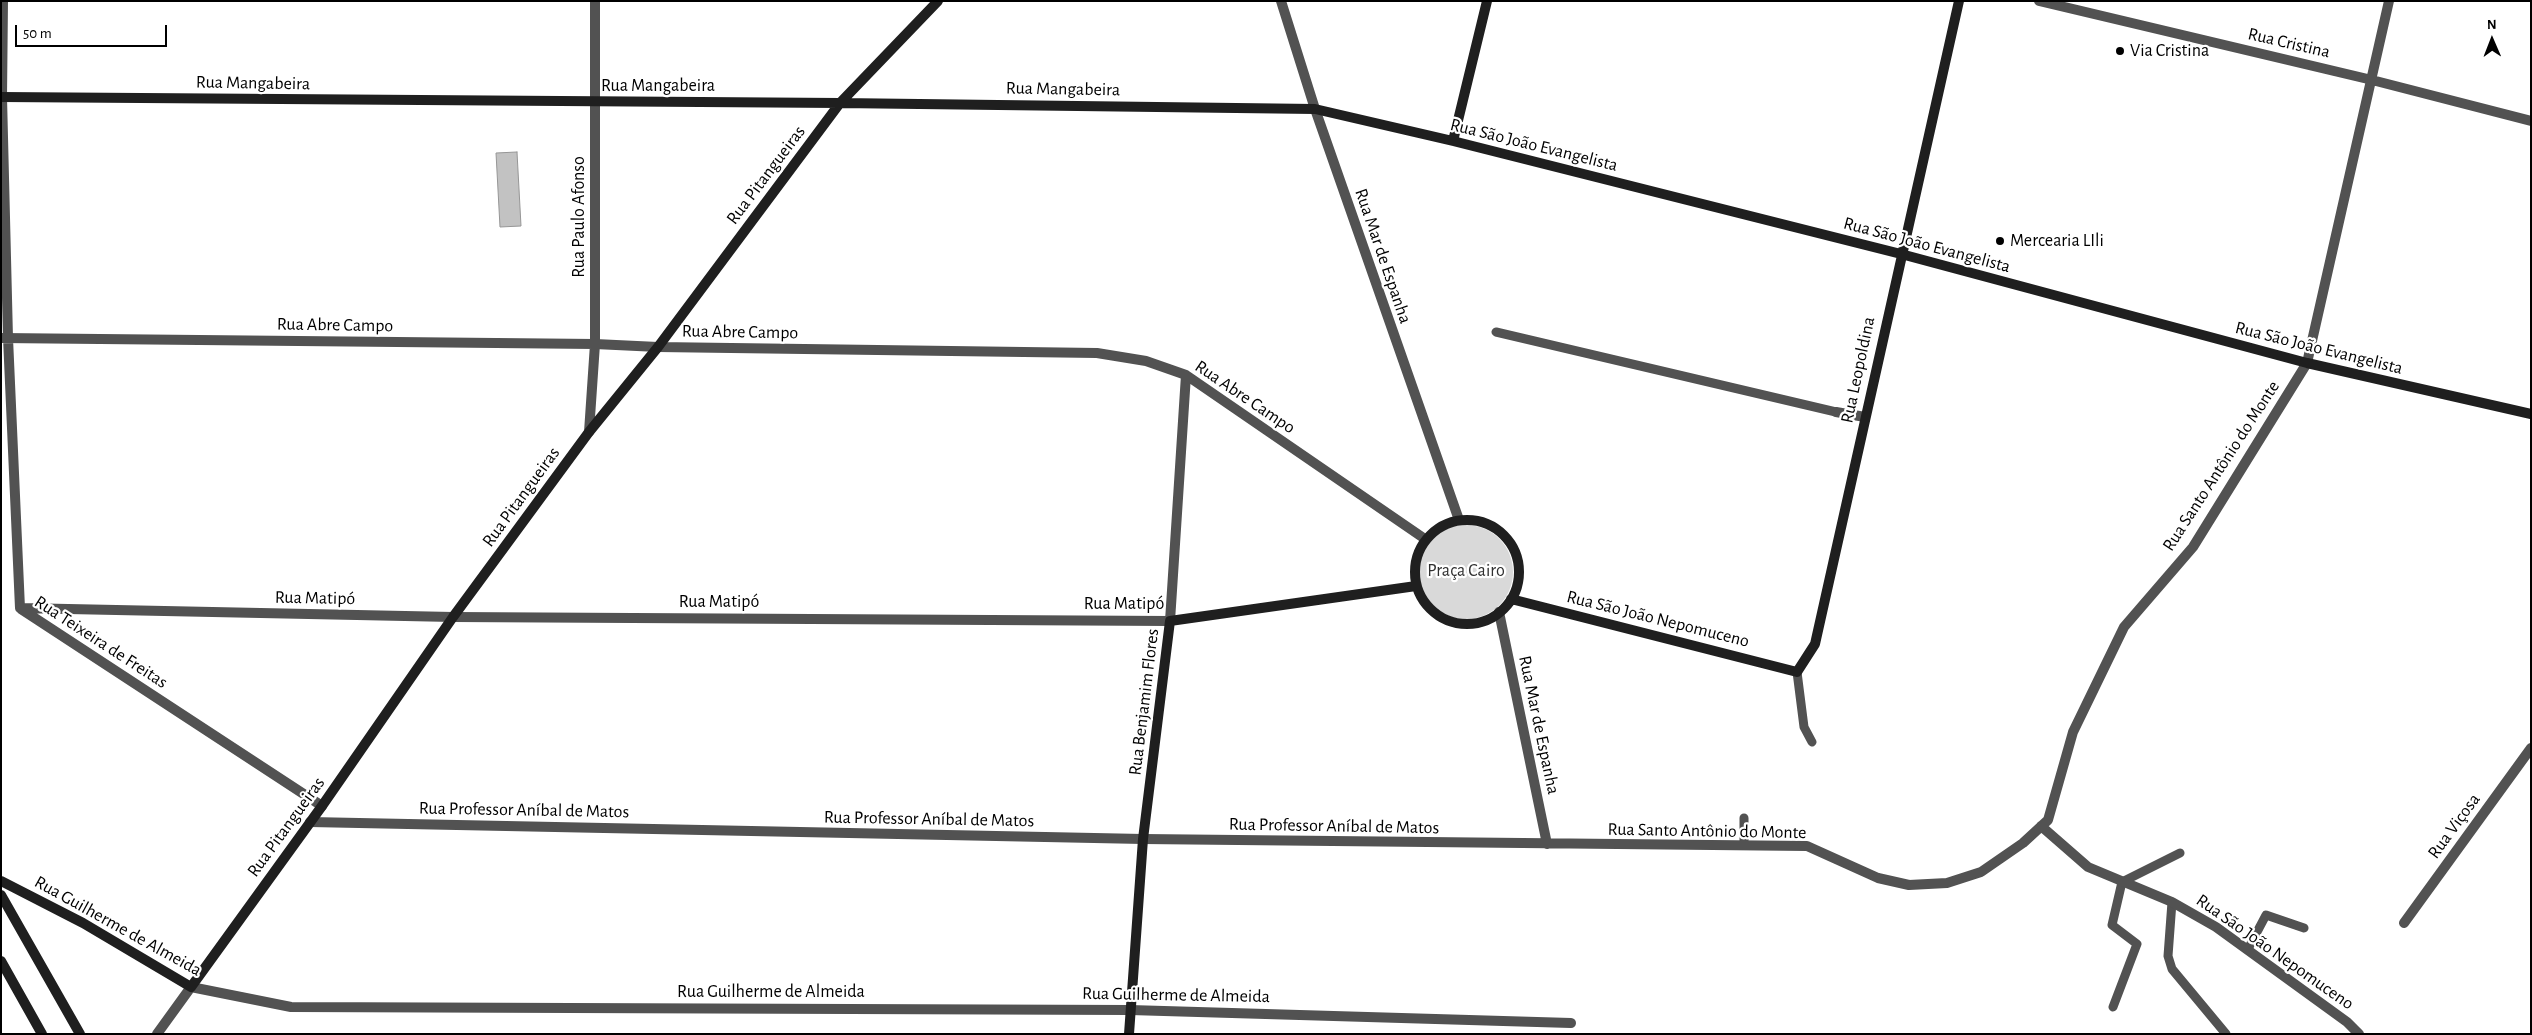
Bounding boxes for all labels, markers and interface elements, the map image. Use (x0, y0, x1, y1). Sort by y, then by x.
scale bar (18, 15, 170, 47)
north arrow (2467, 15, 2517, 65)
text: N (2487, 18, 2497, 32)
street label: Rua Cristina (2246, 23, 2332, 63)
text: 50 m (23, 26, 52, 41)
place label: Via Cristina (2130, 40, 2209, 62)
marker: Via Cristina (2114, 45, 2126, 57)
street label: Rua Mangabeira (196, 71, 310, 95)
street label: Rua Mangabeira (601, 75, 715, 97)
street label: Rua Mangabeira (1006, 77, 1120, 101)
street label: Rua São João Evangelista (1448, 114, 1620, 176)
street label: Rua Pitangueiras (722, 121, 810, 229)
street label: Rua Paulo Afonso (568, 156, 590, 278)
street label: Rua Mar de Espanha (1350, 186, 1416, 326)
street label: Rua São João Evangelista (1841, 212, 2013, 278)
place label: Mercearia LIli (2010, 230, 2104, 252)
marker: Mercearia LIli (1994, 235, 2006, 247)
street label: Rua Abre Campo (277, 313, 393, 337)
street label: Rua Leopoldina (1836, 315, 1880, 425)
street label: Rua São João Evangelista (2233, 317, 2405, 379)
street label: Rua Abre Campo (682, 320, 798, 344)
street label: Rua Abre Campo (1191, 355, 1299, 439)
street label: Rua Santo Antônio do Monte (2158, 377, 2284, 555)
street label: Rua Pitangueiras (478, 443, 564, 551)
park label: Praça Cairo (1427, 560, 1505, 582)
street label: Rua Matipó (275, 586, 355, 610)
street label: Rua São João Nepomuceno (1564, 586, 1752, 652)
street label: Rua Teixeira de Freitas (30, 591, 172, 693)
street label: Rua Matipó (679, 591, 759, 613)
street label: Rua Matipó (1084, 593, 1164, 615)
street label: Rua Benjamim Flores (1124, 627, 1164, 777)
street label: Rua Mar de Espanha (1514, 654, 1564, 796)
street label: Rua Pitangueiras (243, 773, 329, 881)
street label: Rua Viçosa (2423, 789, 2485, 863)
street label: Rua Professor Aníbal de Matos (419, 797, 629, 823)
street label: Rua Professor Aníbal de Matos (824, 806, 1034, 832)
street label: Rua Professor Aníbal de Matos (1229, 813, 1439, 839)
street label: Rua Santo Antônio do Monte (1607, 818, 1807, 844)
street label: Rua Guilherme de Almeida (31, 871, 205, 981)
street label: Rua São João Nepomuceno (2192, 889, 2358, 1015)
street label: Rua Guilherme de Almeida (677, 981, 865, 1003)
street label: Rua Guilherme de Almeida (1082, 983, 1270, 1007)

